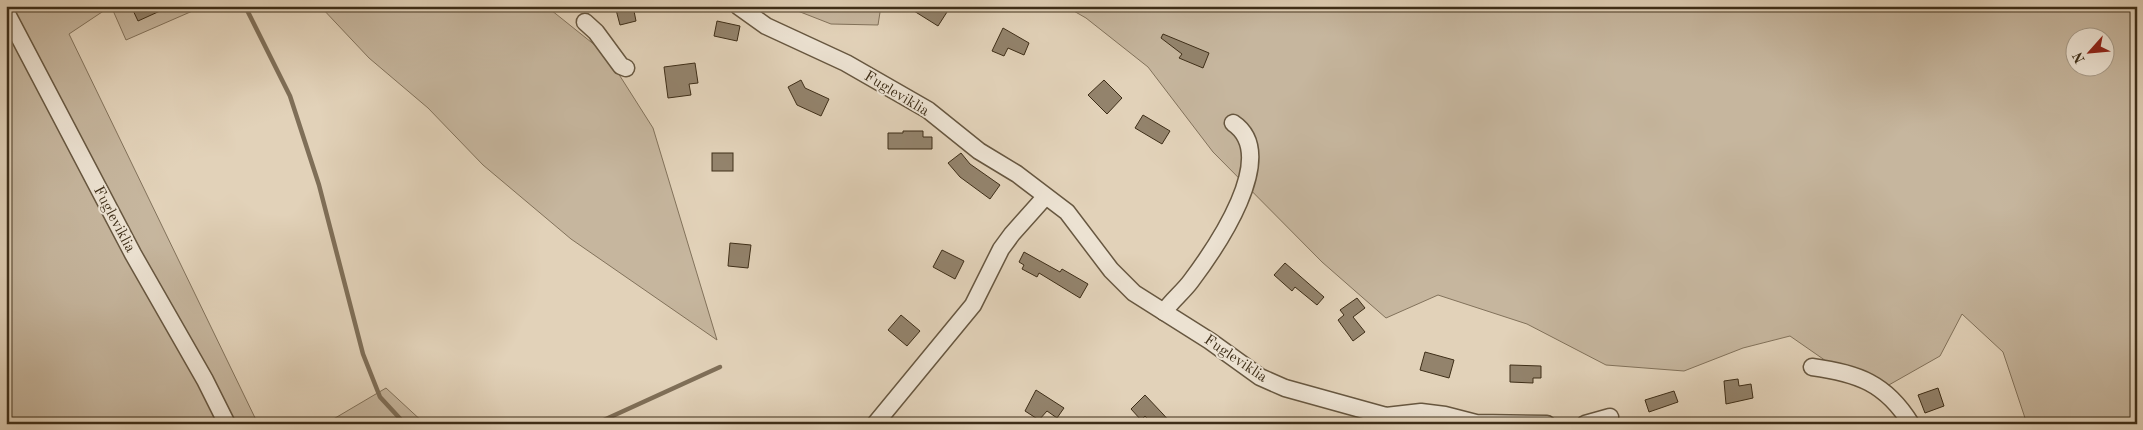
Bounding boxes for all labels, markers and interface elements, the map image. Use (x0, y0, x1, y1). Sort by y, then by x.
north arrow (2066, 28, 2116, 78)
text: N (2071, 49, 2088, 65)
street label: Fugleviklia (861, 69, 932, 120)
street label: Fugleviklia (90, 184, 138, 256)
street label: Fugleviklia (1201, 333, 1270, 386)

